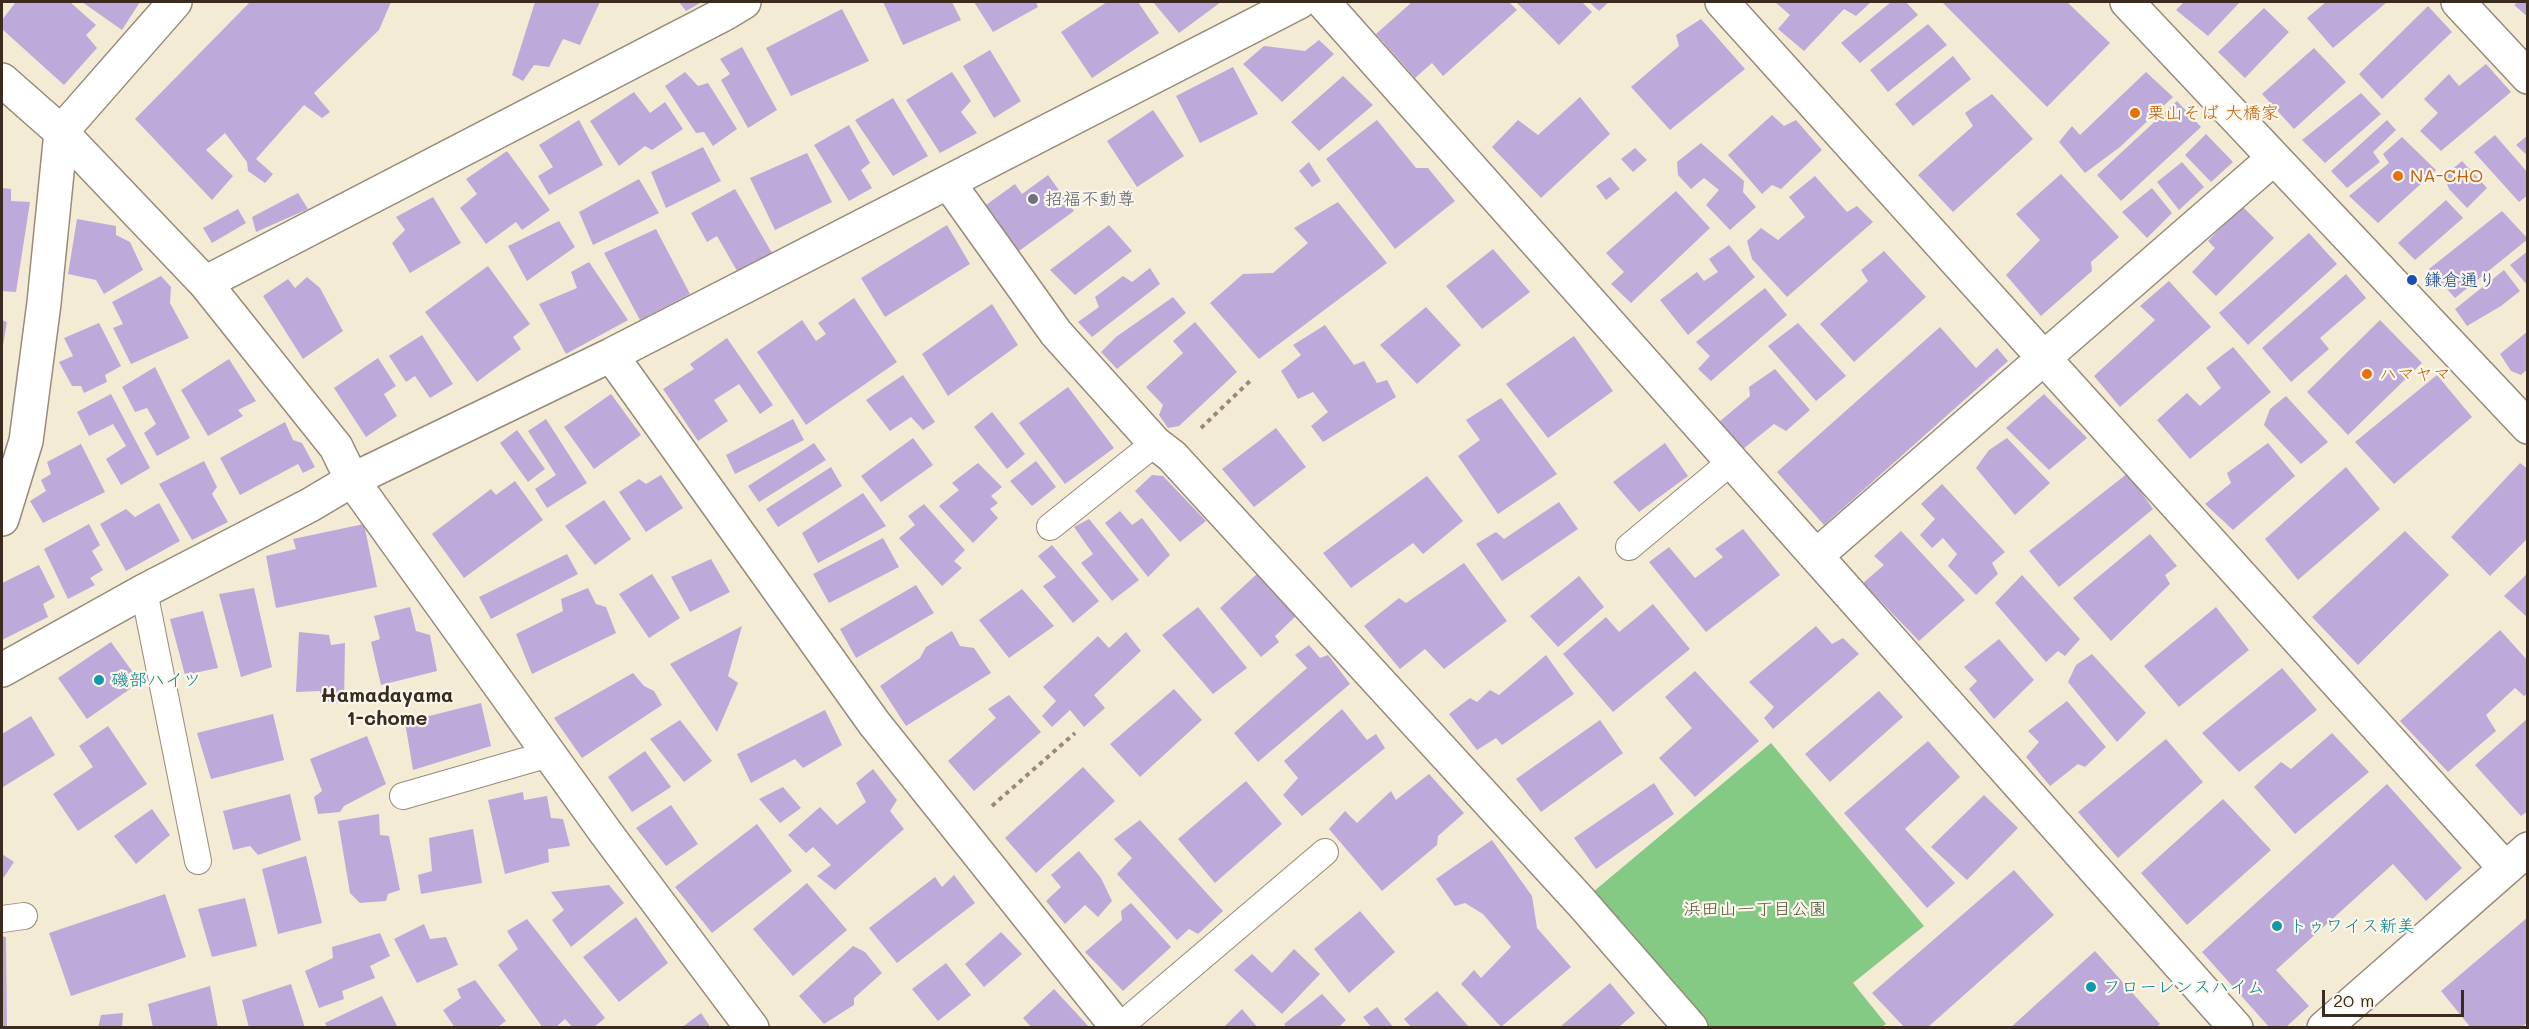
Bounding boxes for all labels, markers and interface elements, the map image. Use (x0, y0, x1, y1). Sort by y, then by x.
place label: 栗山そば 大橋家 (2147, 102, 2279, 124)
marker: 栗山そば 大橋家 (2128, 106, 2142, 120)
place label: NA-CHO (2410, 165, 2483, 187)
marker: NA-CHO (2391, 169, 2405, 183)
place label: 招福不動尊 (1045, 188, 1135, 210)
marker: 招福不動尊 (1026, 192, 1040, 206)
place label: 鎌倉通り (2424, 269, 2496, 291)
marker: 鎌倉通り (2405, 273, 2419, 287)
place label: ハマヤマ (2379, 363, 2451, 385)
marker: ハマヤマ (2360, 367, 2374, 381)
place label: 磯部ハイツ (111, 669, 201, 691)
marker: 磯部ハイツ (92, 673, 106, 687)
district label: Hamadayama 1-chome (321, 684, 453, 731)
park label: 浜田山一丁目公園 (1683, 898, 1827, 920)
place label: トゥワイス新美 (2289, 915, 2415, 937)
marker: トゥワイス新美 (2270, 919, 2284, 933)
place label: フローレンスハイム (2103, 976, 2265, 998)
scale bar (2325, 978, 2468, 1016)
marker: フローレンスハイム (2084, 980, 2098, 994)
text: 20 m (2333, 988, 2374, 1012)

